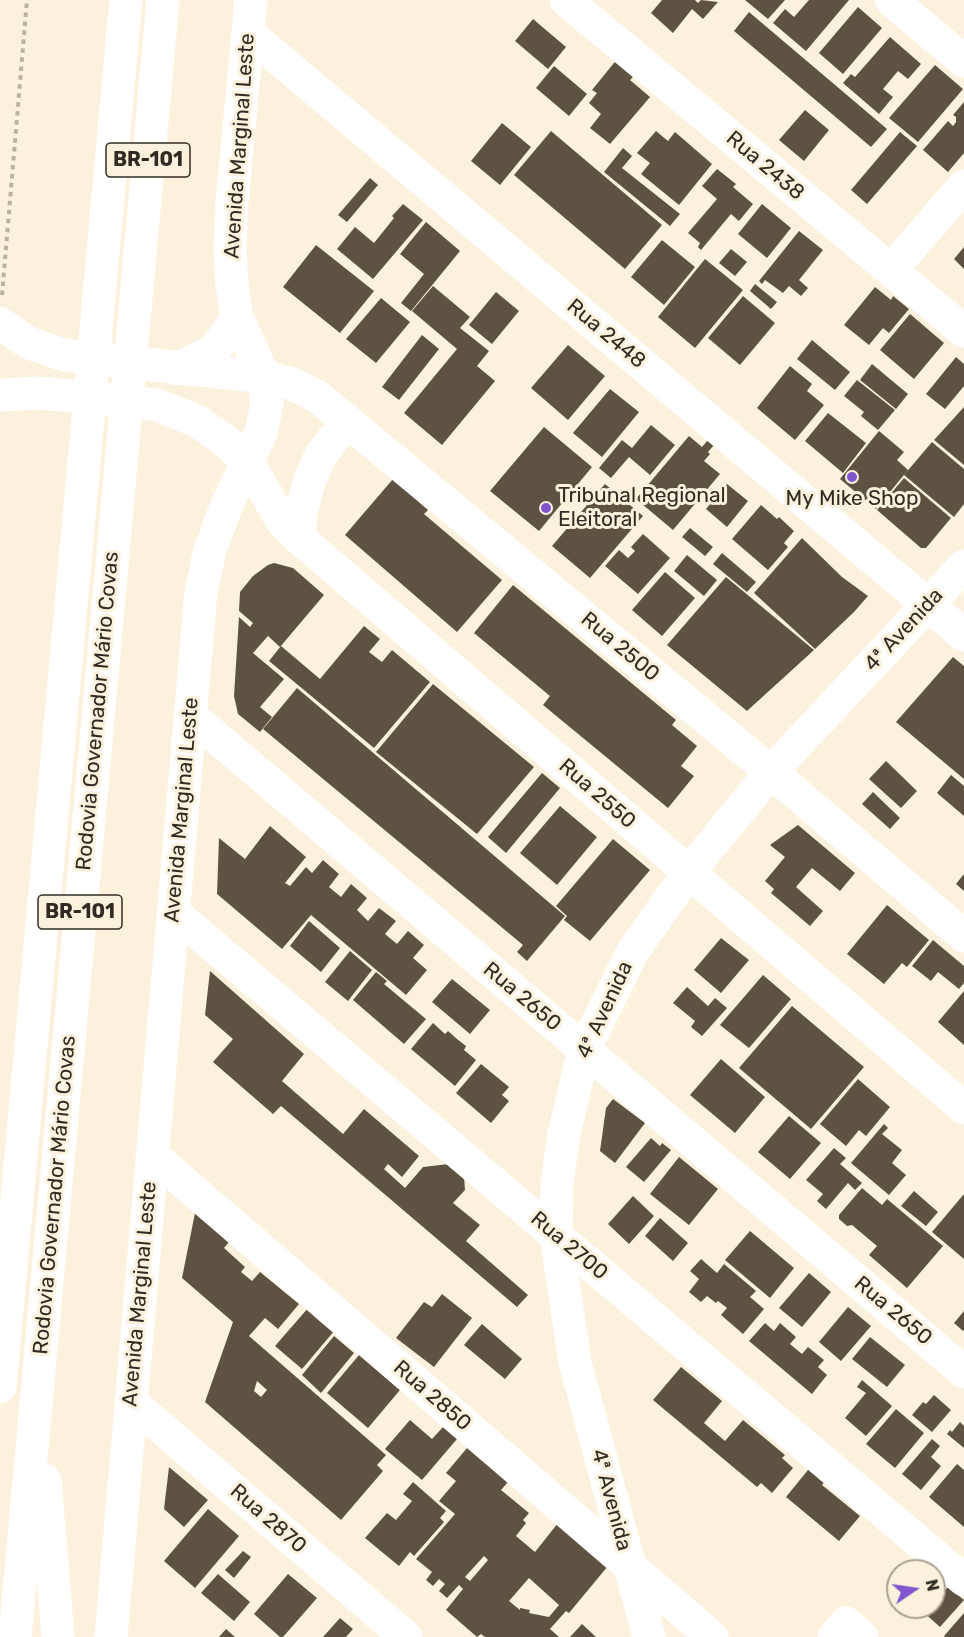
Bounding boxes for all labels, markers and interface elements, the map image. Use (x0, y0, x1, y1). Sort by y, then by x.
street label: Avenida Marginal Leste (220, 33, 260, 259)
street label: Rua 2438 (721, 126, 809, 206)
road number: BR-101 (106, 143, 190, 177)
street label: Rua 2448 (562, 294, 650, 374)
marker: My Mike Shop (845, 470, 859, 484)
place label: Tribunal Regional Eleitoral (558, 483, 726, 533)
place label: My Mike Shop (786, 486, 918, 512)
marker: Tribunal Regional Eleitoral (539, 501, 553, 515)
street label: Rodovia Governador Mário Covas (72, 551, 124, 871)
street label: 4ª Avenida (859, 583, 949, 677)
street label: Rua 2500 (576, 607, 664, 687)
street label: Avenida Marginal Leste (160, 696, 204, 924)
street label: Rua 2550 (553, 754, 641, 834)
road number: BR-101 (38, 895, 122, 929)
street label: Rua 2650 (478, 957, 566, 1037)
street label: 4ª Avenida (572, 957, 638, 1063)
street label: Rodovia Governador Mário Covas (29, 1035, 81, 1355)
street label: Avenida Marginal Leste (118, 1180, 162, 1408)
street label: Rua 2700 (525, 1206, 613, 1286)
street label: Rua 2650 (849, 1271, 937, 1351)
street label: Rua 2850 (388, 1355, 476, 1437)
street label: 4ª Avenida (585, 1446, 637, 1554)
street label: Rua 2870 (225, 1479, 311, 1559)
north arrow (886, 1559, 946, 1619)
text: N (922, 1578, 943, 1593)

